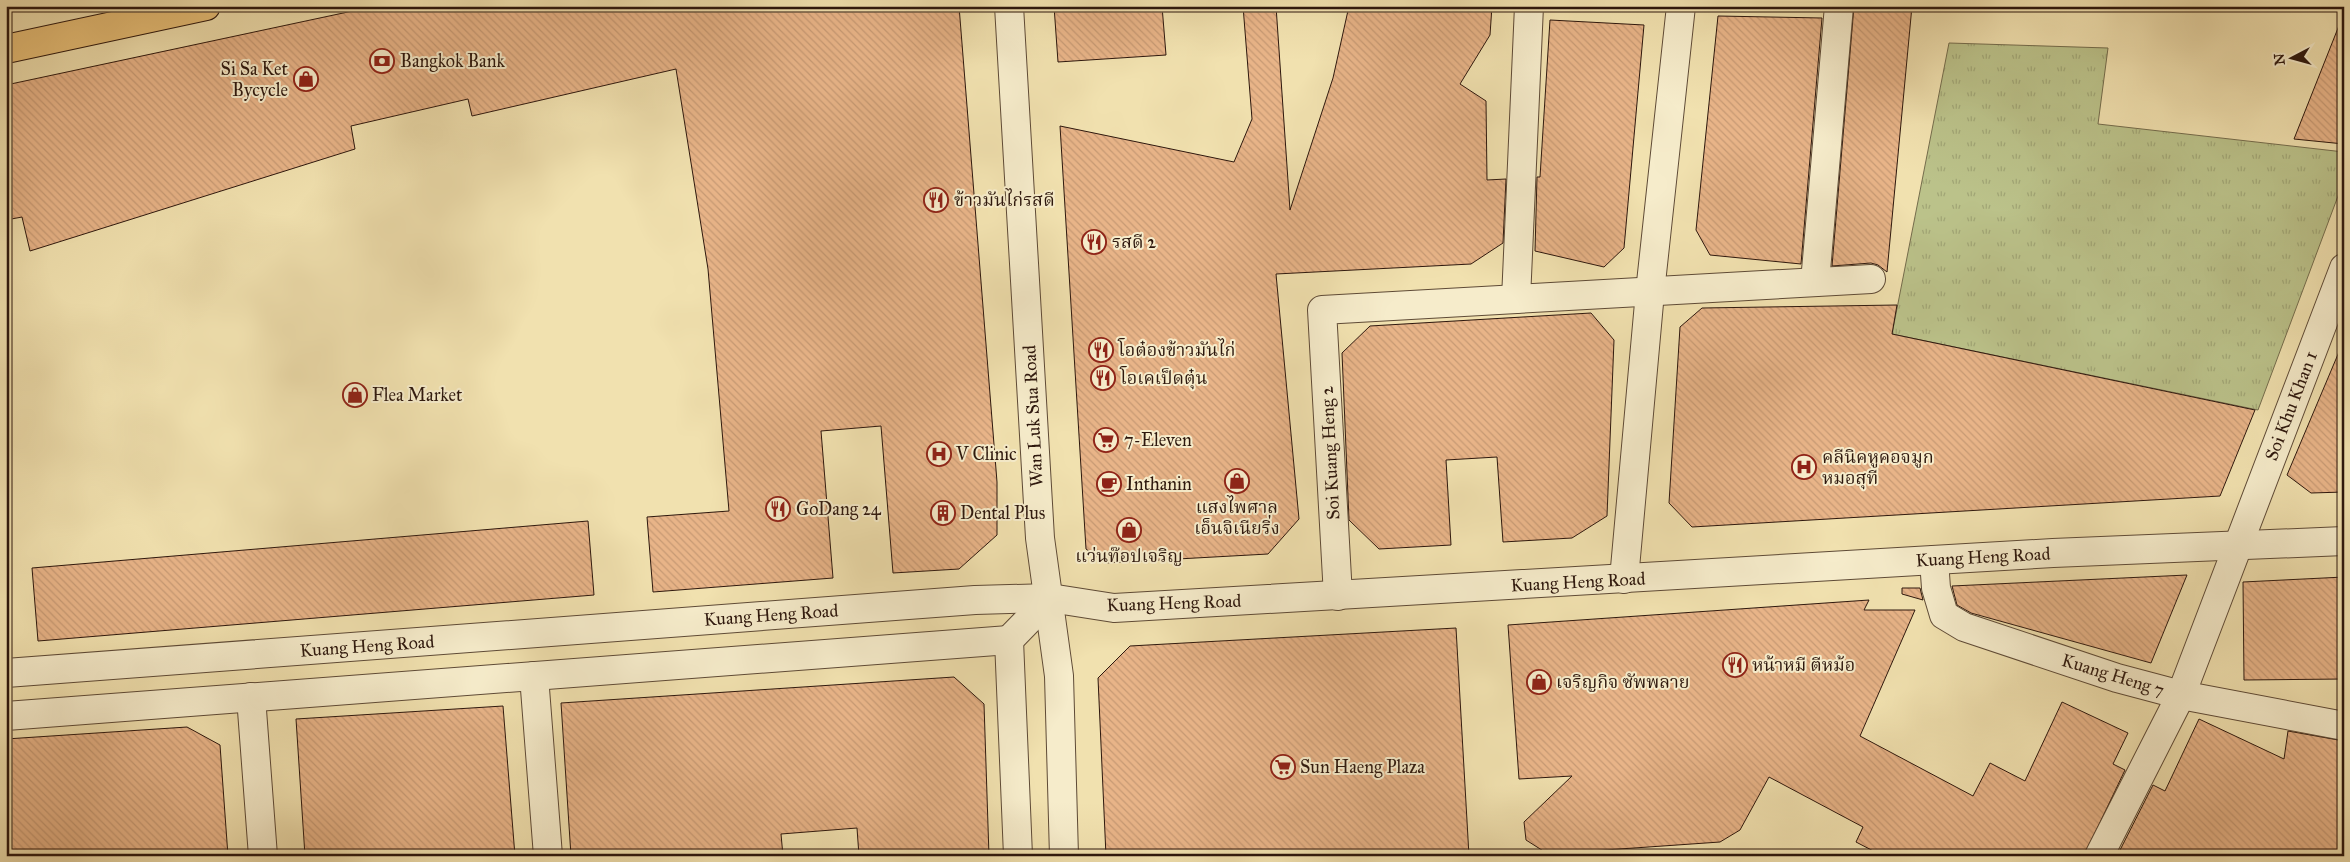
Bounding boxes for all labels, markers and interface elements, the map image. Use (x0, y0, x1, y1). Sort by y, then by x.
north arrow (2268, 32, 2318, 82)
bank icon: Bangkok Bank (369, 48, 395, 74)
place label: Bangkok Bank (400, 50, 505, 73)
text: N (2270, 52, 2289, 66)
place label: Si Sa Ket Bycycle (221, 58, 289, 101)
shop icon: Si Sa Ket Bycycle (293, 66, 319, 92)
restaurant icon: ข้าวมันไก่รสดี (923, 187, 949, 213)
place label: ข้าวมันไก่รสดี (954, 188, 1055, 211)
restaurant icon: รสดี 2 (1081, 229, 1107, 255)
place label: รสดี 2 (1112, 231, 1156, 253)
restaurant icon: โอต๋องข้าวมันไก่ (1088, 337, 1114, 363)
place label: โอต๋องข้าวมันไก่ (1117, 337, 1235, 361)
street label: Wan Luk Sua Road (1018, 344, 1048, 488)
street label: Soi Khu Khan 1 (2260, 348, 2322, 464)
restaurant icon: โอเคเป็ดตุ๋น (1090, 365, 1116, 391)
place label: โอเคเป็ดตุ๋น (1119, 365, 1207, 390)
shop icon: Flea Market (342, 382, 368, 408)
place label: Flea Market (372, 384, 463, 406)
street label: Soi Kuang Heng 2 (1316, 385, 1345, 520)
supermarket icon: 7-Eleven (1093, 427, 1119, 453)
place label: 7-Eleven (1124, 429, 1192, 451)
hospital icon: V Clinic (926, 441, 952, 467)
place label: V Clinic (955, 443, 1017, 465)
place label: คลีนิคหูคอจมูก หมอสุที (1822, 446, 1934, 490)
hospital icon: คลีนิคหูคอจมูก หมอสุที (1791, 454, 1817, 480)
shop icon: แสงไพศาล เอ็นจิเนียริ่ง (1224, 468, 1250, 494)
cafe icon: Inthanin (1096, 471, 1122, 497)
place label: Inthanin (1126, 473, 1192, 495)
place label: แสงไพศาล เอ็นจิเนียริ่ง (1194, 495, 1280, 539)
restaurant icon: GoDang 24 (765, 496, 791, 522)
place label: GoDang 24 (796, 498, 882, 521)
building icon: Dental Plus (930, 500, 956, 526)
place label: Dental Plus (960, 502, 1045, 524)
shop icon: แว่นท๊อปเจริญ (1116, 517, 1142, 543)
street label: Kuang Heng Road (1915, 542, 2051, 573)
place label: แว่นท๊อปเจริญ (1075, 545, 1183, 567)
street label: Kuang Heng Road (1510, 567, 1646, 598)
street label: Kuang Heng Road (1106, 590, 1242, 617)
street label: Kuang Heng Road (703, 599, 839, 632)
street label: Kuang Heng Road (299, 630, 435, 663)
street label: Kuang Heng 7 (2059, 649, 2167, 702)
restaurant icon: หน้าหมี ตีหม้อ (1722, 652, 1748, 678)
place label: หน้าหมี ตีหม้อ (1752, 654, 1855, 676)
shop icon: เจริญกิจ ซัพพลาย (1526, 669, 1552, 695)
place label: เจริญกิจ ซัพพลาย (1556, 671, 1690, 693)
supermarket icon: Sun Haeng Plaza (1270, 754, 1296, 780)
place label: Sun Haeng Plaza (1300, 756, 1425, 779)

